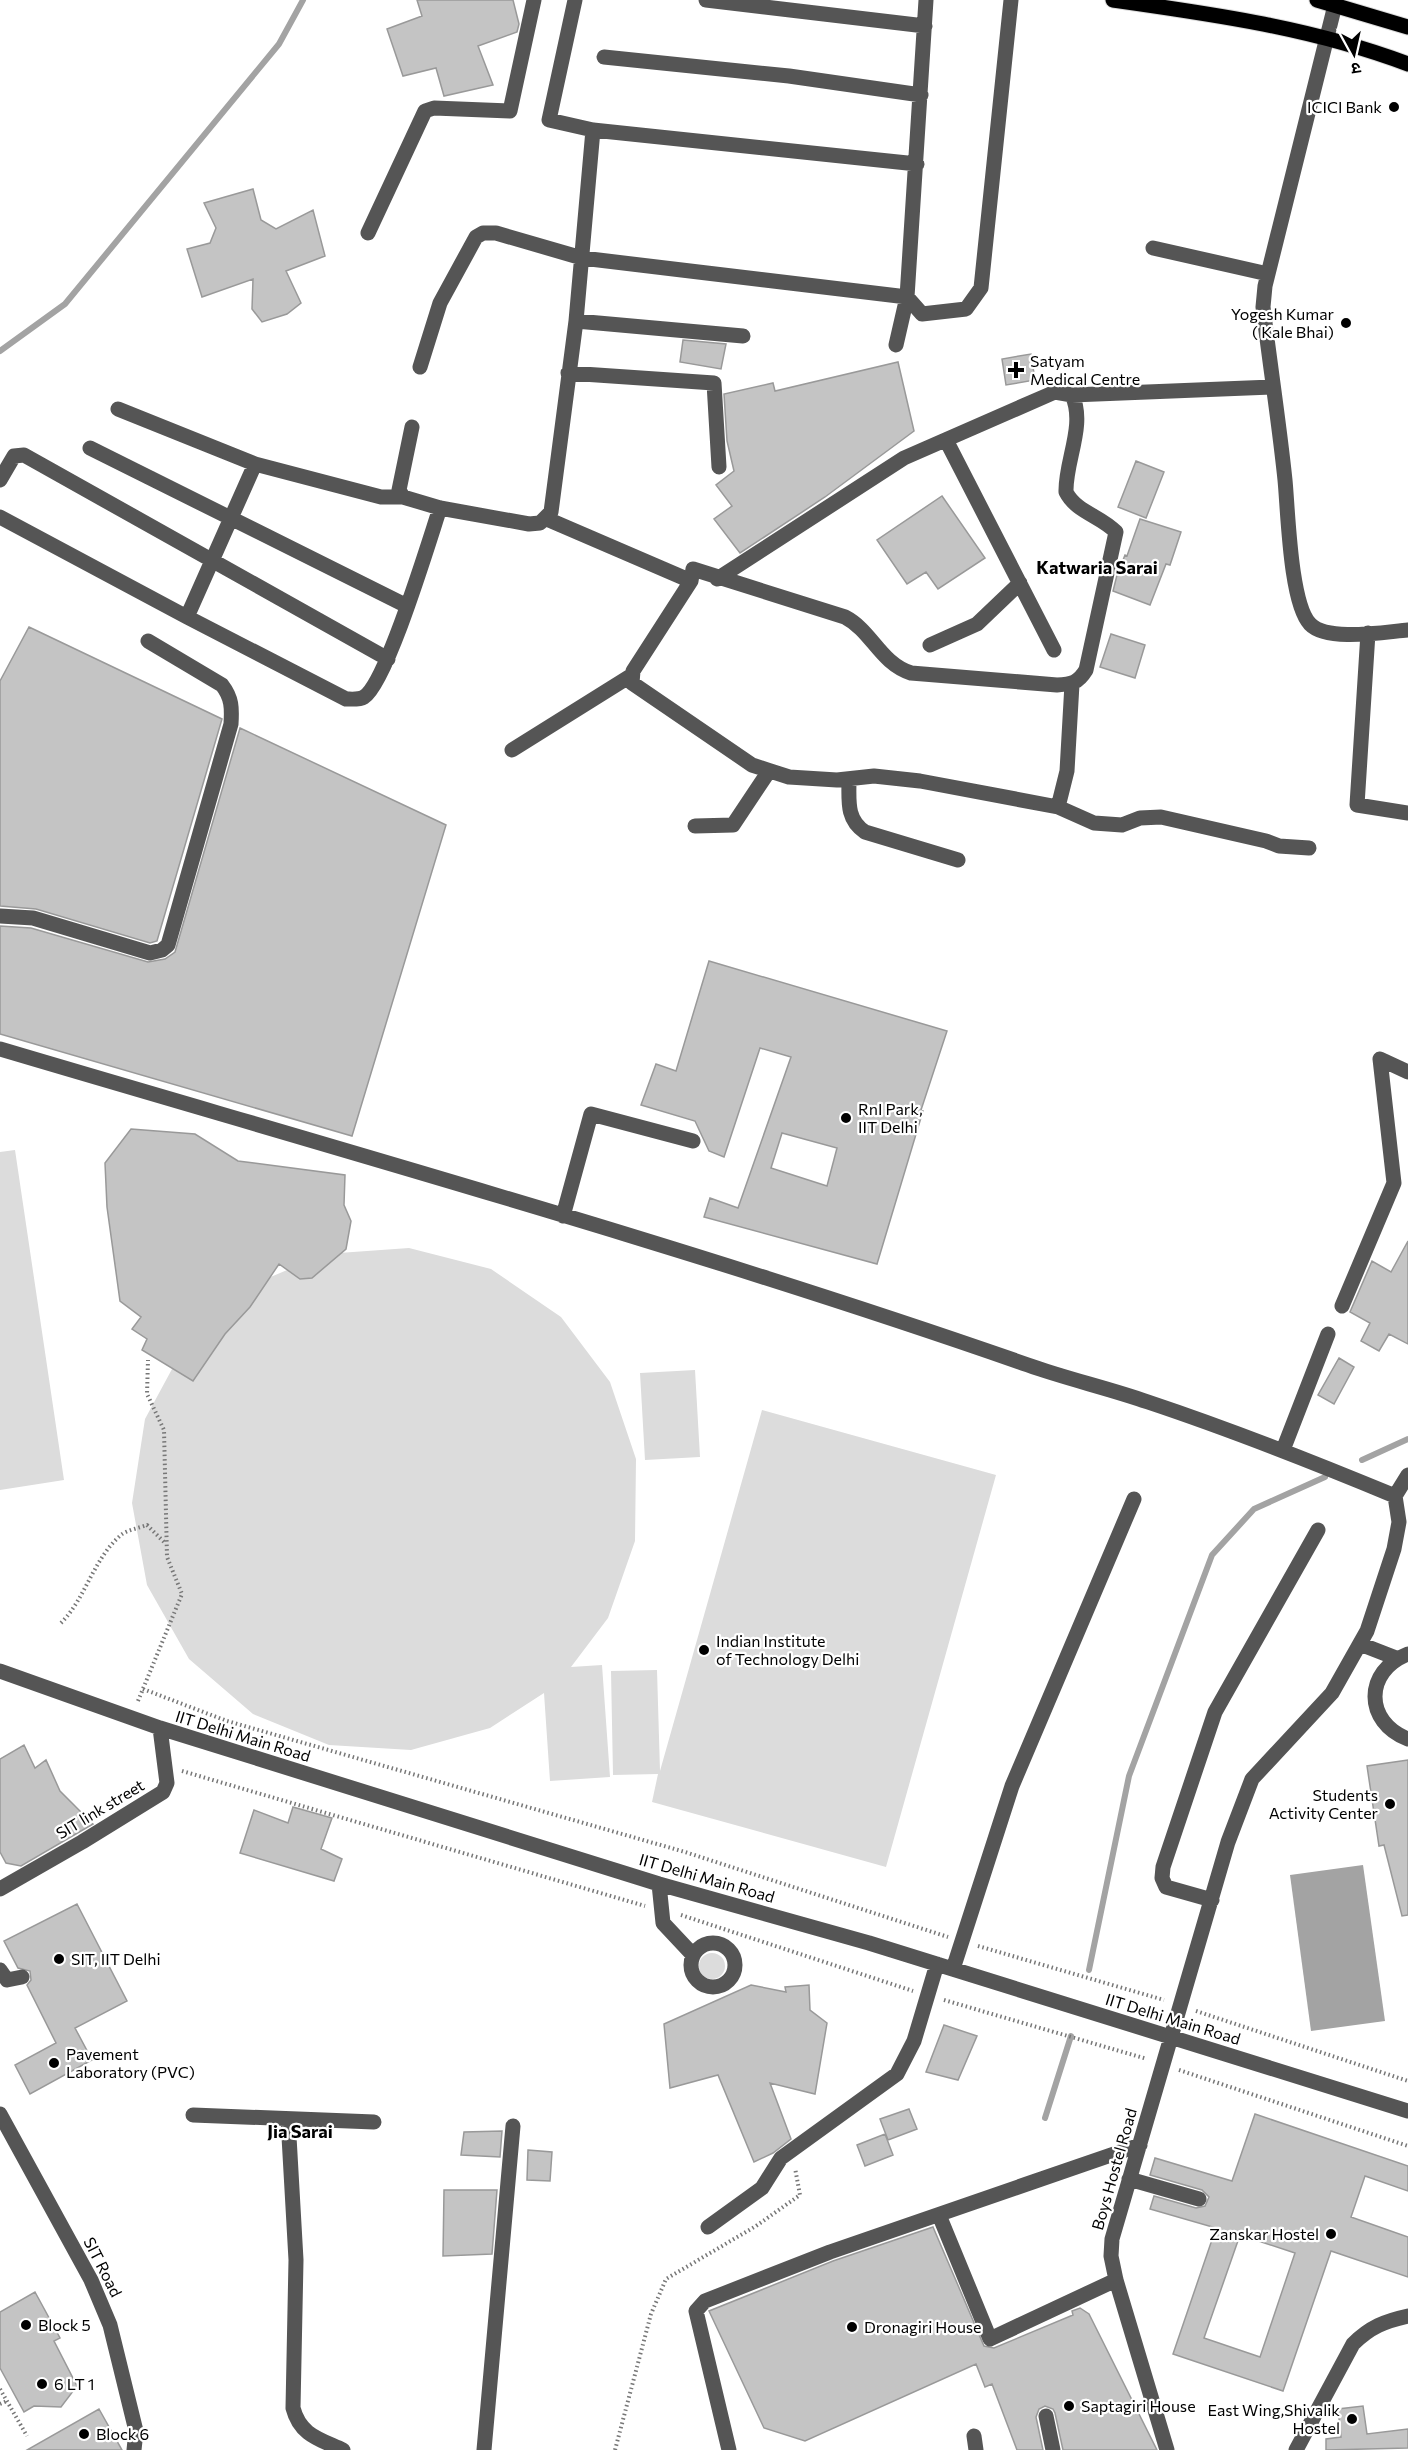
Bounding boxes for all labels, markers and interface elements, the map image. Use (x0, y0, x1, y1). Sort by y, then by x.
north arrow (1324, 24, 1384, 84)
text: उ (1350, 59, 1362, 79)
place label: ICICI Bank (1307, 97, 1382, 116)
marker: ICICI Bank (1387, 100, 1401, 114)
place label: Yogesh Kumar ( Kale Bhai) (1231, 304, 1335, 341)
marker: Yogesh Kumar ( Kale Bhai) (1339, 316, 1353, 330)
place label: Satyam Medical Centre (1030, 351, 1140, 388)
marker: Satyam Medical Centre (1007, 361, 1025, 379)
district label: Katwaria Sarai (1036, 556, 1158, 578)
place label: RnI Park, IIT Delhi (858, 1099, 923, 1136)
marker: RnI Park, IIT Delhi (839, 1111, 853, 1125)
place label: Indian Institute of Technology Delhi (716, 1631, 859, 1668)
marker: Indian Institute of Technology Delhi (697, 1643, 711, 1657)
street label: IIT Delhi Main Road (173, 1706, 313, 1765)
street label: SIT link street (52, 1775, 148, 1842)
place label: Students Activity Center (1269, 1785, 1379, 1822)
marker: Students Activity Center (1383, 1797, 1397, 1811)
street label: IIT Delhi Main Road (637, 1849, 777, 1906)
place label: SIT, IIT Delhi (71, 1949, 161, 1968)
marker: SIT, IIT Delhi (52, 1952, 66, 1966)
street label: IIT Delhi Main Road (1103, 1989, 1243, 2048)
place label: Pavement Laboratory (PVC) (66, 2044, 195, 2081)
marker: Pavement Laboratory (PVC) (47, 2056, 61, 2070)
street label: Boys Hostel Road (1087, 2106, 1140, 2232)
district label: Jia Sarai (267, 2120, 333, 2142)
place label: Zanskar Hostel (1209, 2224, 1319, 2243)
marker: Zanskar Hostel (1324, 2227, 1338, 2241)
street label: SIT Road (80, 2234, 127, 2300)
place label: Block 5 (38, 2315, 91, 2334)
place label: Dronagiri House (864, 2317, 982, 2336)
marker: Block 5 (19, 2318, 33, 2332)
marker: Dronagiri House (845, 2320, 859, 2334)
place label: 6 LT 1 (54, 2374, 95, 2393)
marker: 6 LT 1 (35, 2377, 49, 2391)
place label: Saptagiri House (1081, 2396, 1196, 2415)
marker: Saptagiri House (1062, 2399, 1076, 2413)
place label: East Wing,Shivalik Hostel (1207, 2400, 1340, 2437)
marker: East Wing,Shivalik Hostel (1345, 2412, 1359, 2426)
place label: Block 6 (96, 2424, 149, 2443)
marker: Block 6 (77, 2427, 91, 2441)

